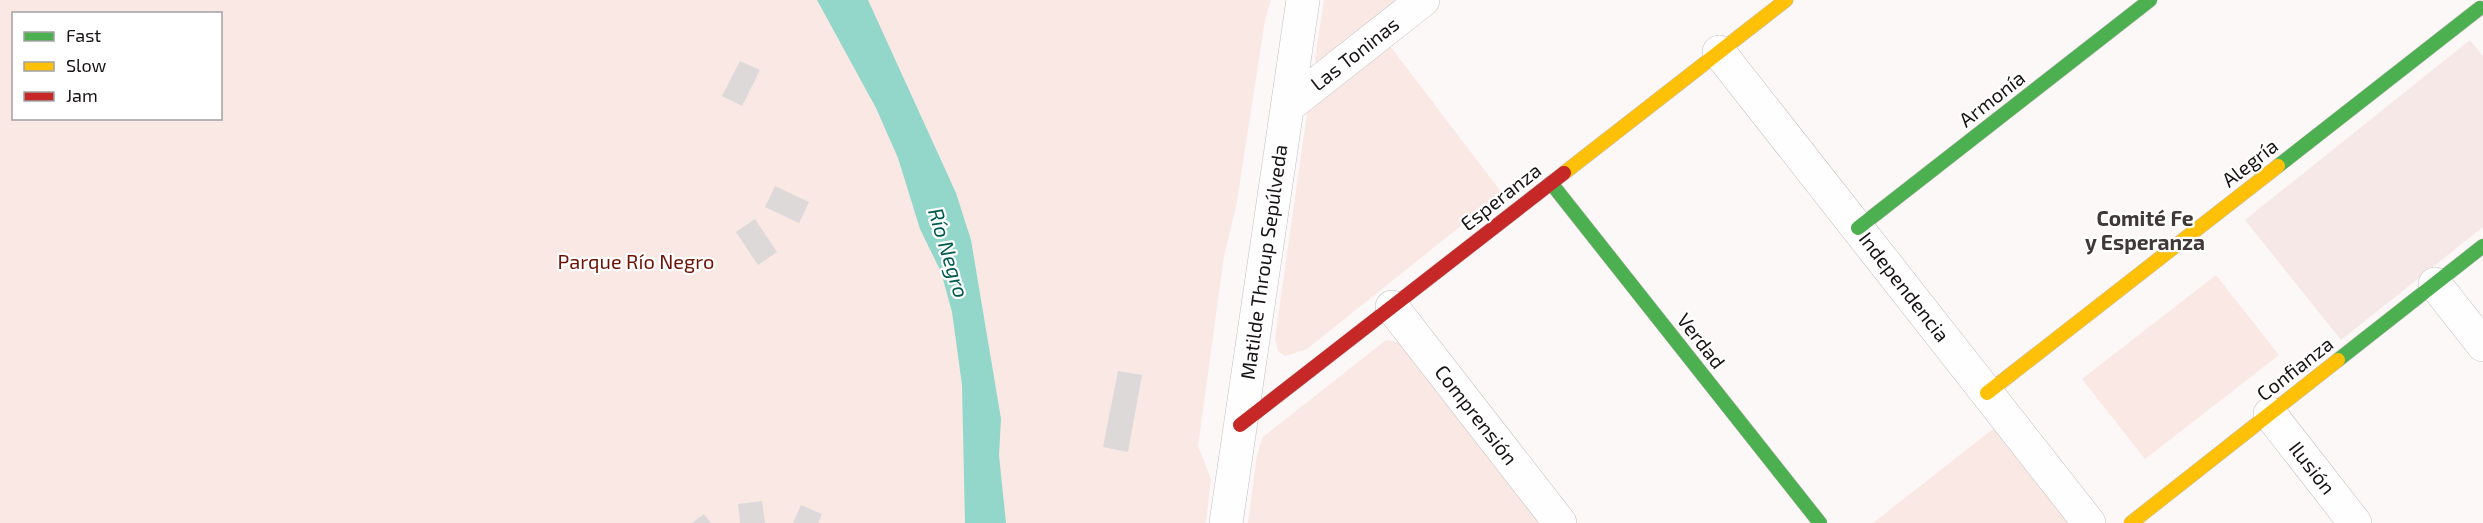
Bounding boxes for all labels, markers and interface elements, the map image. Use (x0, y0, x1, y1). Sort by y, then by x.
street label: Las Toninas (1305, 11, 1403, 95)
legend (12, 12, 222, 120)
text: Fast (66, 24, 101, 46)
text: Slow (66, 54, 107, 76)
street label: Armonía (1954, 65, 2029, 131)
text: Jam (66, 84, 98, 106)
street label: Alegría (2217, 133, 2282, 191)
street label: Matilde Throup Sepúlveda (1235, 143, 1291, 381)
street label: Esperanza (1455, 157, 1545, 235)
water label: Río Negro (924, 205, 975, 301)
district label: Comité Fe y Esperanza (2085, 205, 2205, 255)
street label: Independencia (1855, 227, 1955, 346)
park label: Parque Río Negro (558, 249, 714, 273)
street label: Verdad (1673, 308, 1731, 373)
street label: Confianza (2251, 331, 2337, 405)
street label: Comprensión (1430, 360, 1523, 469)
street label: Ilusión (2285, 436, 2341, 499)

